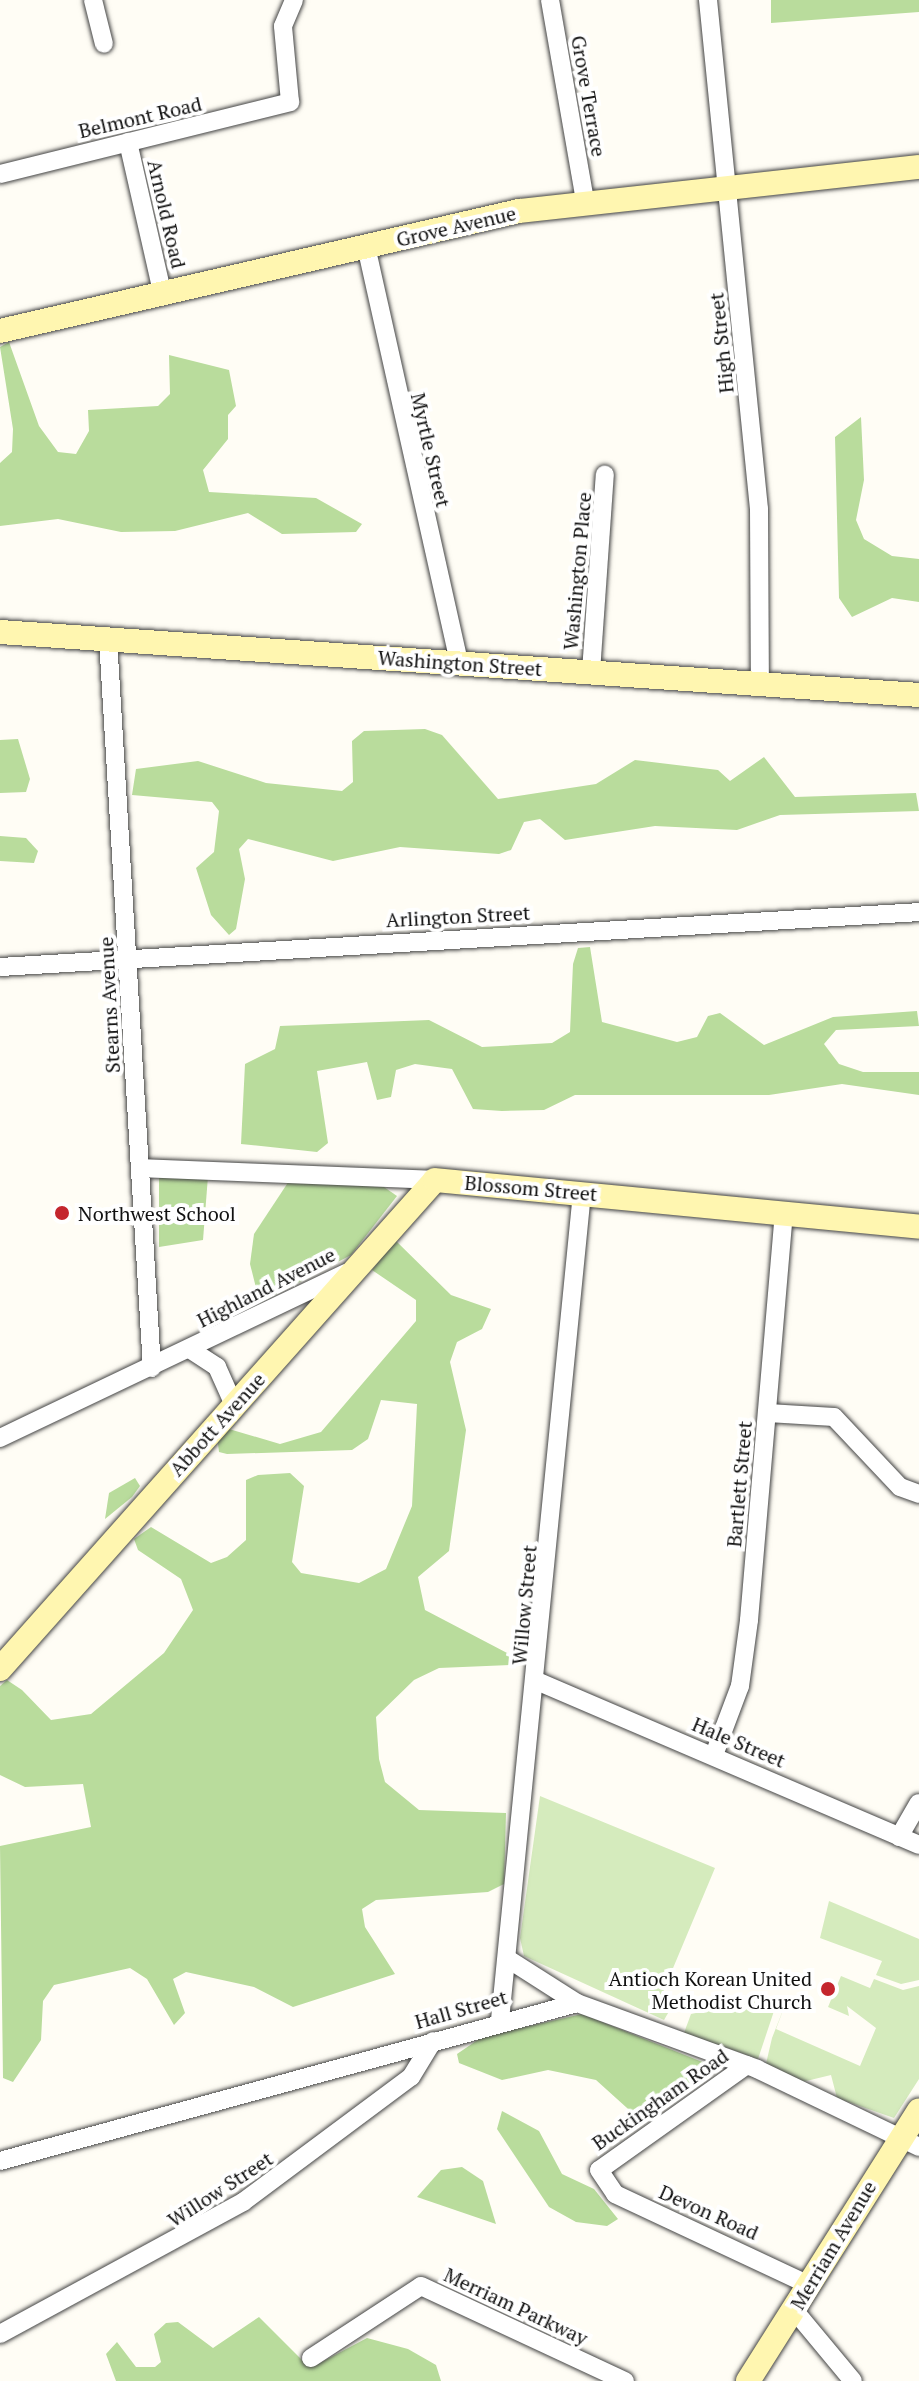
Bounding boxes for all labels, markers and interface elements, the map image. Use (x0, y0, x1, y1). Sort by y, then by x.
street label: Grove Terrace (567, 34, 611, 158)
street label: Belmont Road (76, 91, 204, 143)
street label: Arnold Road (143, 157, 191, 271)
street label: Grove Avenue (394, 201, 518, 251)
street label: High Street (704, 291, 738, 395)
street label: Myrtle Street (406, 390, 456, 510)
street label: Washington Place (558, 491, 596, 651)
street label: Washington Street (377, 645, 543, 681)
street label: Arlington Street (385, 900, 531, 932)
street label: Stearns Avenue (93, 936, 125, 1074)
street label: Blossom Street (464, 1170, 598, 1206)
place label: Northwest School (78, 1201, 236, 1225)
marker: Northwest School (53, 1204, 71, 1222)
street label: Highland Avenue (193, 1242, 339, 1332)
street label: Abbott Avenue (164, 1367, 270, 1481)
street label: Bartlett Street (722, 1420, 756, 1548)
street label: Willow Street (507, 1544, 541, 1666)
street label: Hale Street (689, 1712, 789, 1772)
place label: Antioch Korean United Methodist Church (609, 1966, 812, 2013)
marker: Antioch Korean United Methodist Church (819, 1980, 837, 1998)
street label: Hall Street (412, 1984, 510, 2034)
street label: Buckingham Road (587, 2043, 733, 2155)
street label: Willow Street (163, 2146, 277, 2232)
street label: Merriam Avenue (785, 2176, 881, 2314)
street label: Devon Road (656, 2179, 762, 2245)
street label: Merriam Parkway (440, 2262, 592, 2350)

